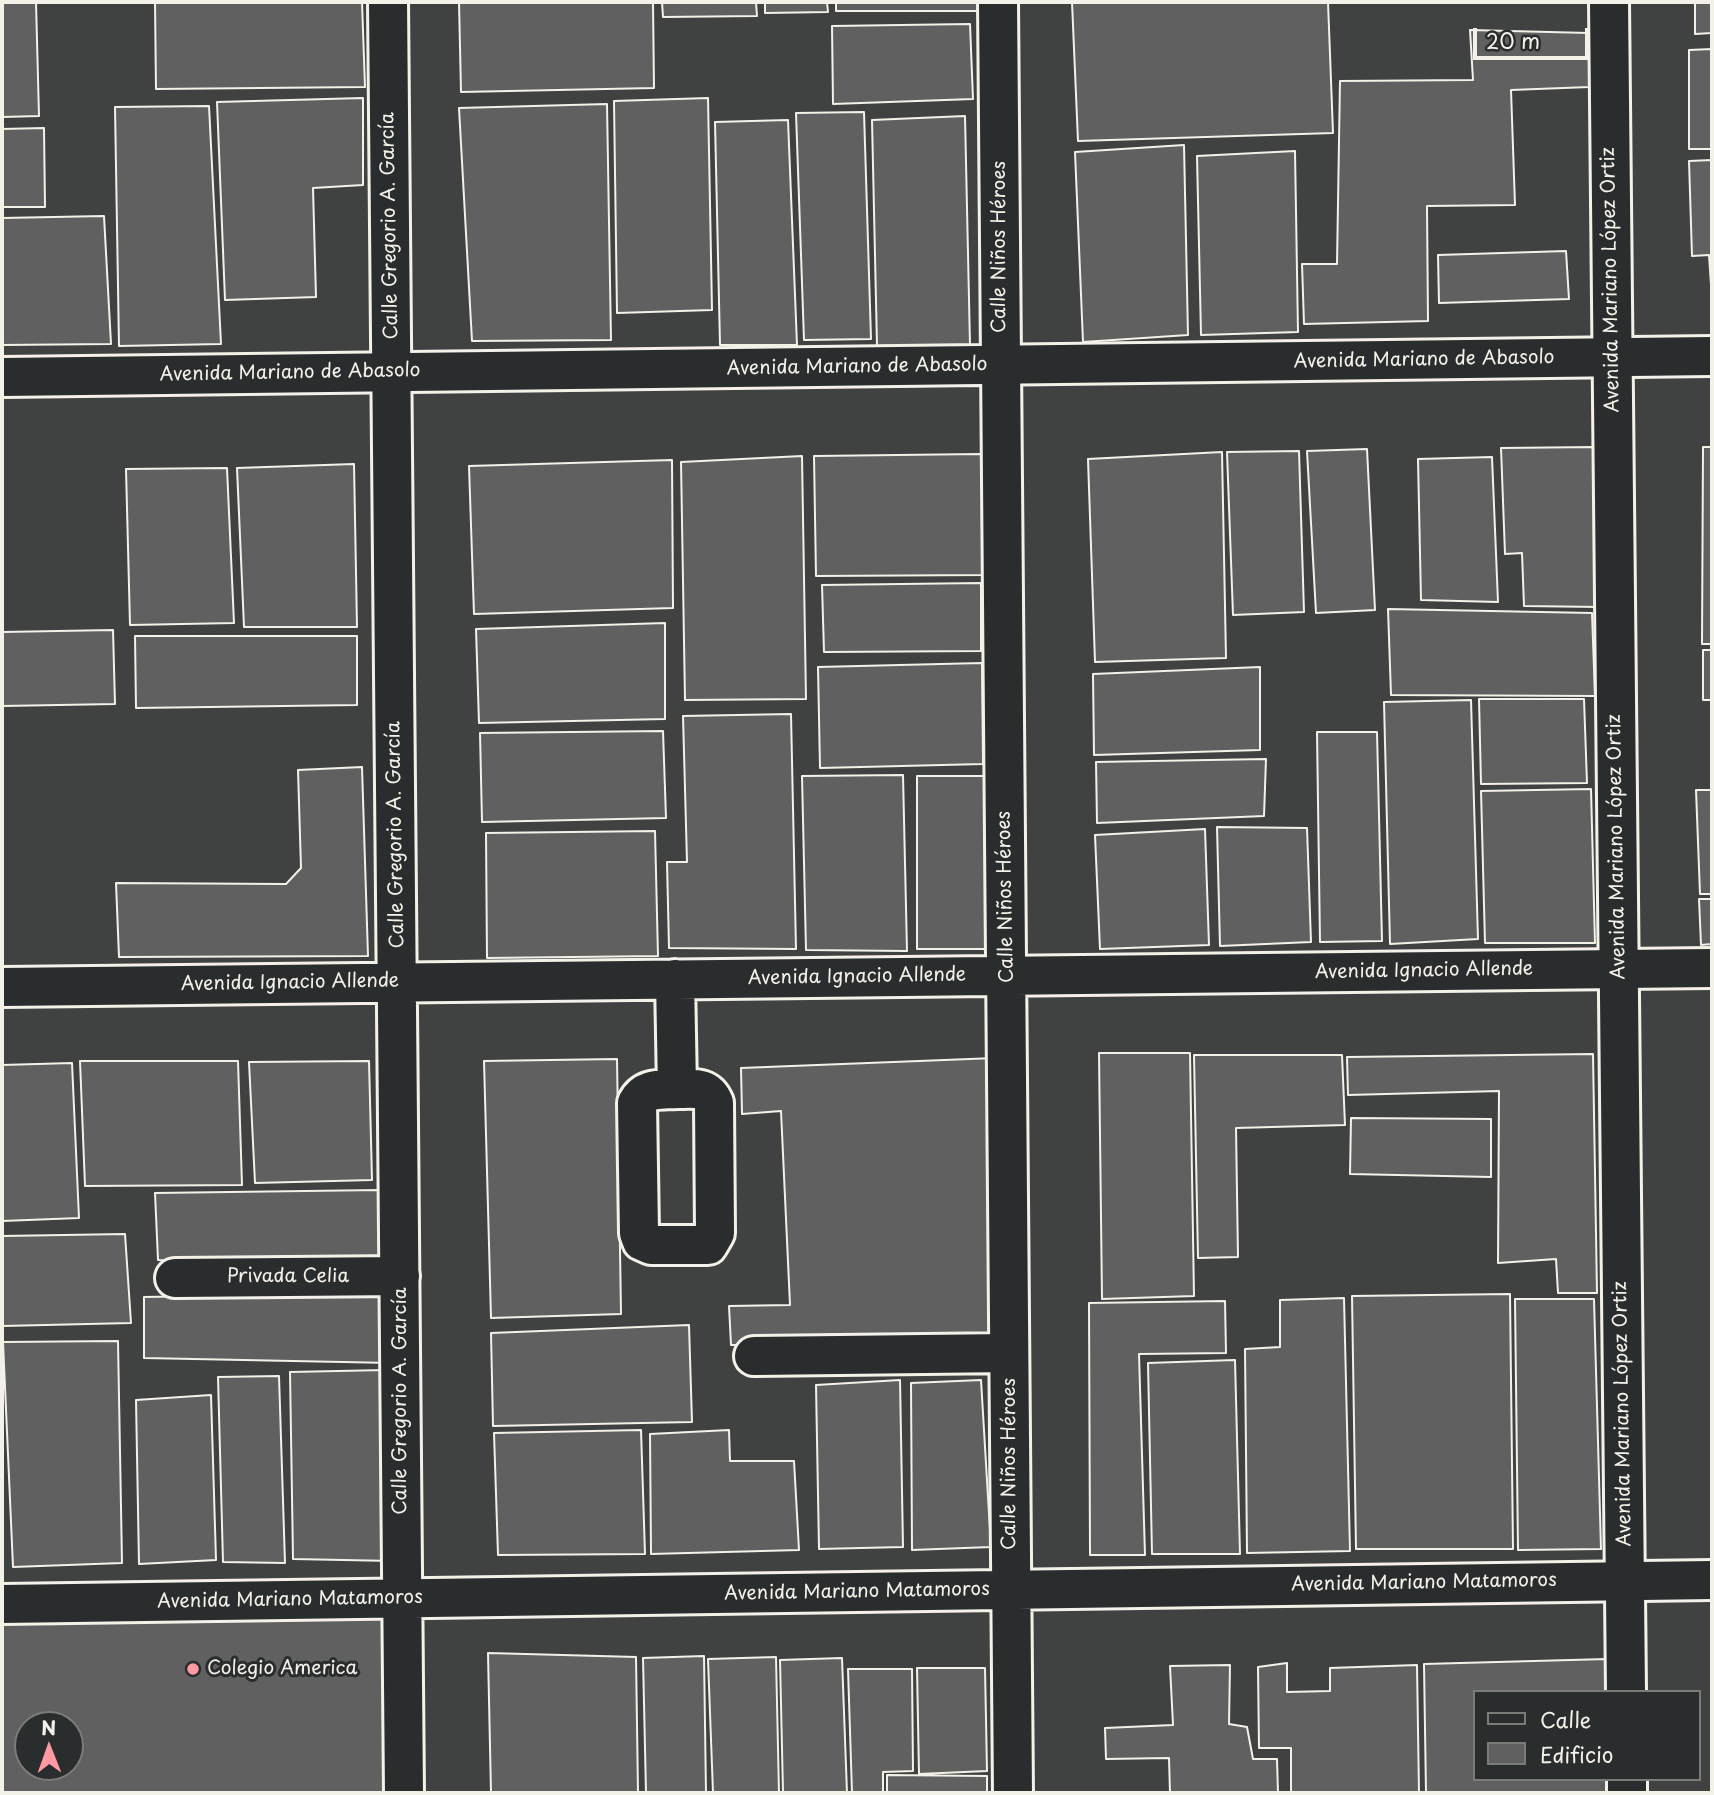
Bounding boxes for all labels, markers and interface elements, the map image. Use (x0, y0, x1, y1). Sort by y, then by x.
scale bar (1476, 14, 1592, 58)
text: 20 m (1486, 24, 1540, 56)
street label: Calle Gregorio A. García (377, 112, 403, 340)
street label: Avenida Mariano López Ortiz (1597, 147, 1625, 413)
street label: Calle Niños Héroes (989, 161, 1011, 333)
street label: Avenida Mariano de Abasolo (1294, 346, 1554, 374)
street label: Avenida Mariano de Abasolo (727, 353, 987, 381)
street label: Avenida Mariano de Abasolo (160, 359, 420, 387)
street label: Avenida Mariano López Ortiz (1603, 714, 1631, 980)
street label: Calle Gregorio A. García (383, 721, 409, 949)
street label: Calle Niños Héroes (993, 811, 1019, 983)
street label: Avenida Ignacio Allende (1315, 958, 1533, 984)
street label: Avenida Ignacio Allende (748, 964, 966, 990)
street label: Avenida Ignacio Allende (181, 970, 399, 996)
street label: Privada Celia (227, 1266, 349, 1288)
street label: Avenida Mariano López Ortiz (1609, 1281, 1637, 1547)
street label: Calle Gregorio A. García (390, 1287, 412, 1515)
street label: Calle Niños Héroes (999, 1378, 1021, 1550)
street label: Avenida Mariano Matamoros (1291, 1569, 1557, 1597)
street label: Avenida Mariano Matamoros (724, 1578, 990, 1606)
street label: Avenida Mariano Matamoros (157, 1586, 423, 1614)
place label: Colegio America (207, 1658, 357, 1680)
marker: Colegio America (185, 1661, 201, 1677)
legend (1472, 1690, 1700, 1781)
text: Calle (1540, 1703, 1591, 1735)
north arrow (14, 1711, 84, 1781)
text: N (41, 1713, 56, 1741)
text: Edificio (1540, 1738, 1613, 1770)

